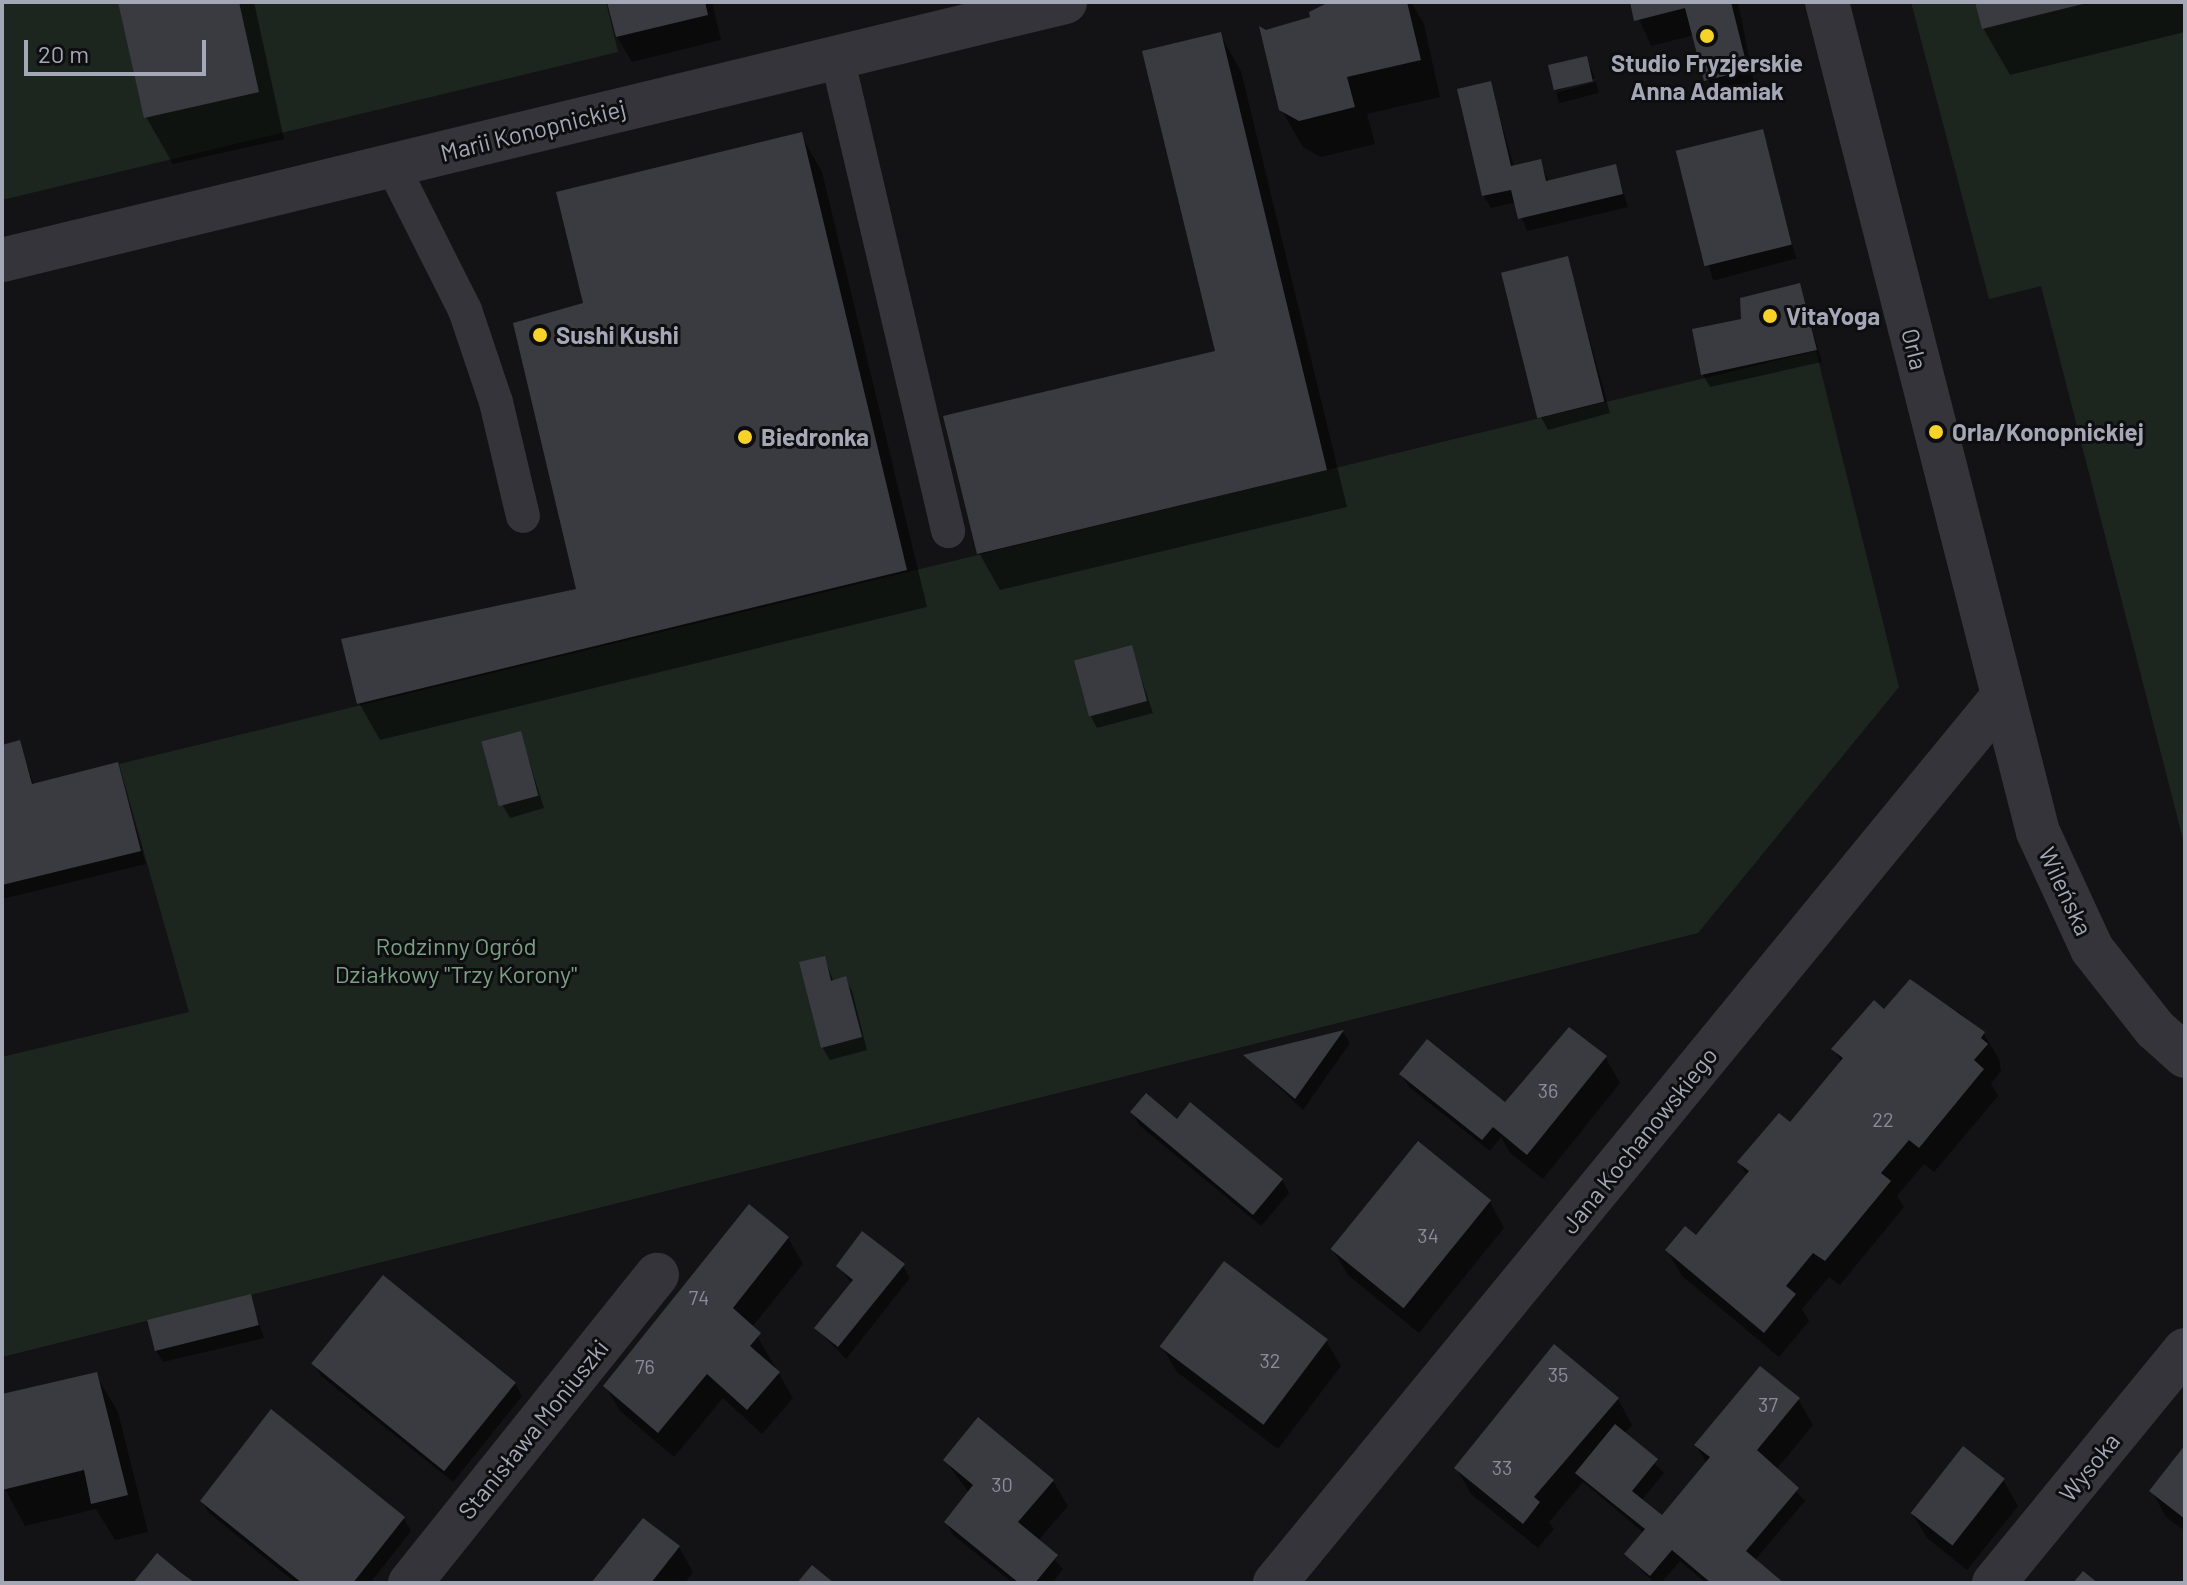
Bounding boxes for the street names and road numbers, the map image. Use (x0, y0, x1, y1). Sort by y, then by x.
street label: Marii Konopnickiej (437, 93, 629, 167)
street label: Orla (1896, 325, 1934, 373)
street label: Wileńska (2033, 842, 2099, 940)
street label: Jana Kochanowskiego (1555, 1041, 1723, 1239)
street label: Stanisława Moniuszki (452, 1333, 614, 1525)
street label: Wysoka (2053, 1427, 2125, 1507)

